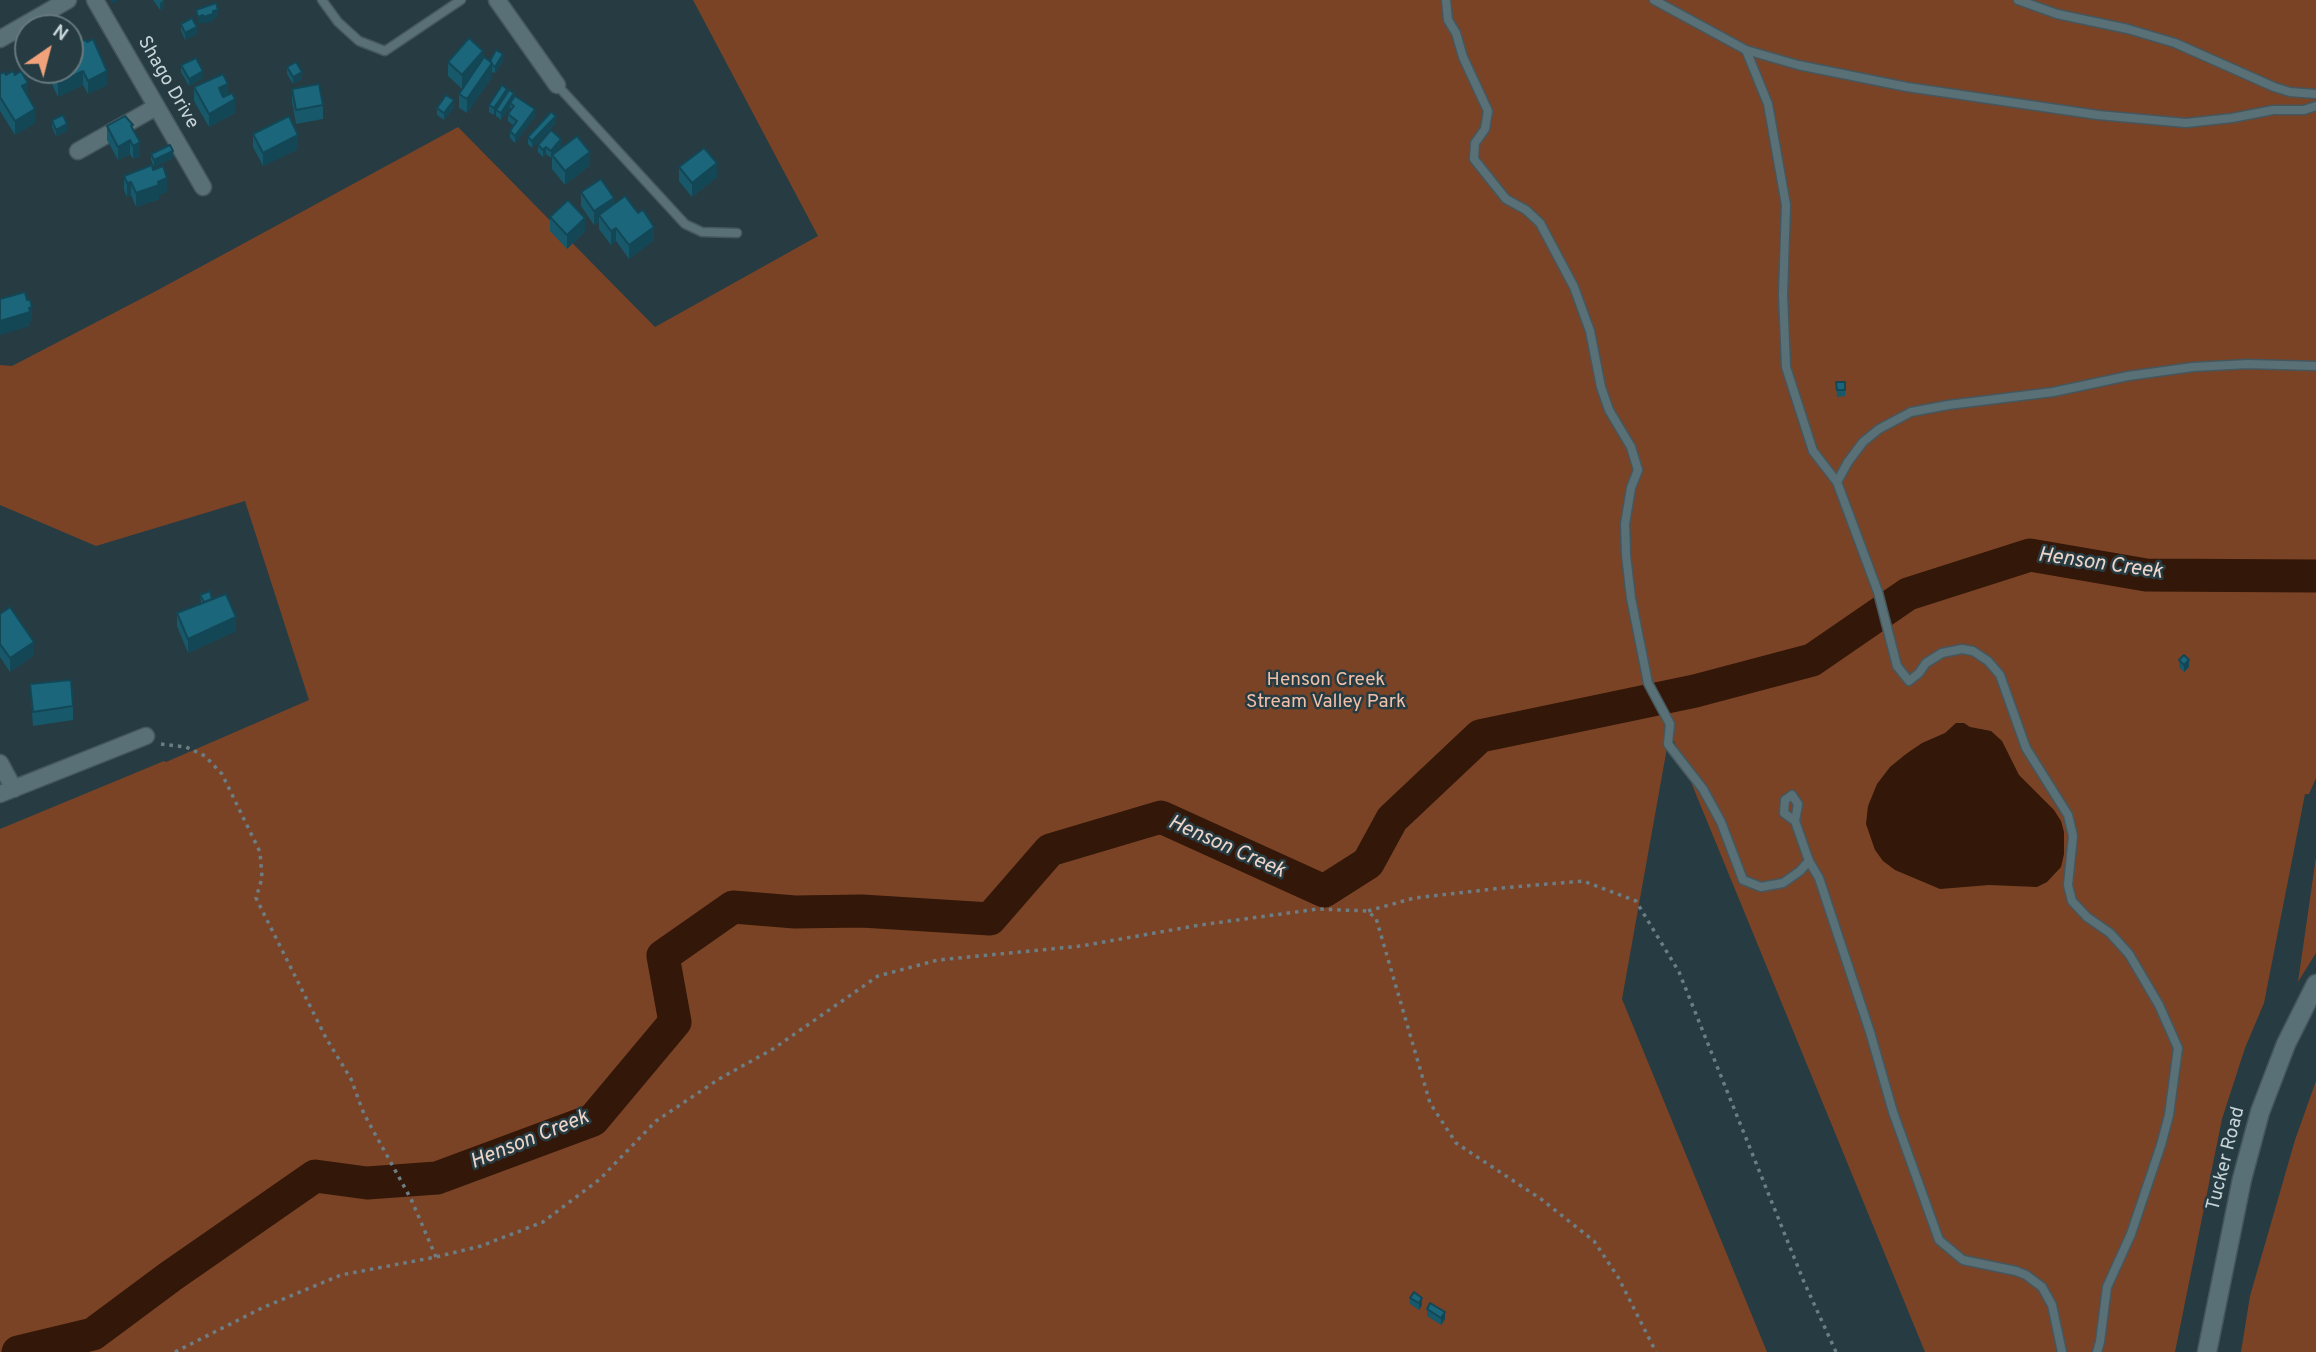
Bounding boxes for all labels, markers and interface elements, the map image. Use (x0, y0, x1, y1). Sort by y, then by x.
north arrow (14, 14, 84, 84)
text: N (47, 20, 72, 47)
street label: Shago Drive (131, 33, 203, 133)
water label: Henson Creek (2036, 544, 2164, 586)
park label: Henson Creek Stream Valley Park (1246, 670, 1406, 714)
water label: Henson Creek (1163, 811, 1289, 885)
street label: Tucker Road (2203, 1105, 2251, 1213)
water label: Henson Creek (467, 1106, 593, 1176)

